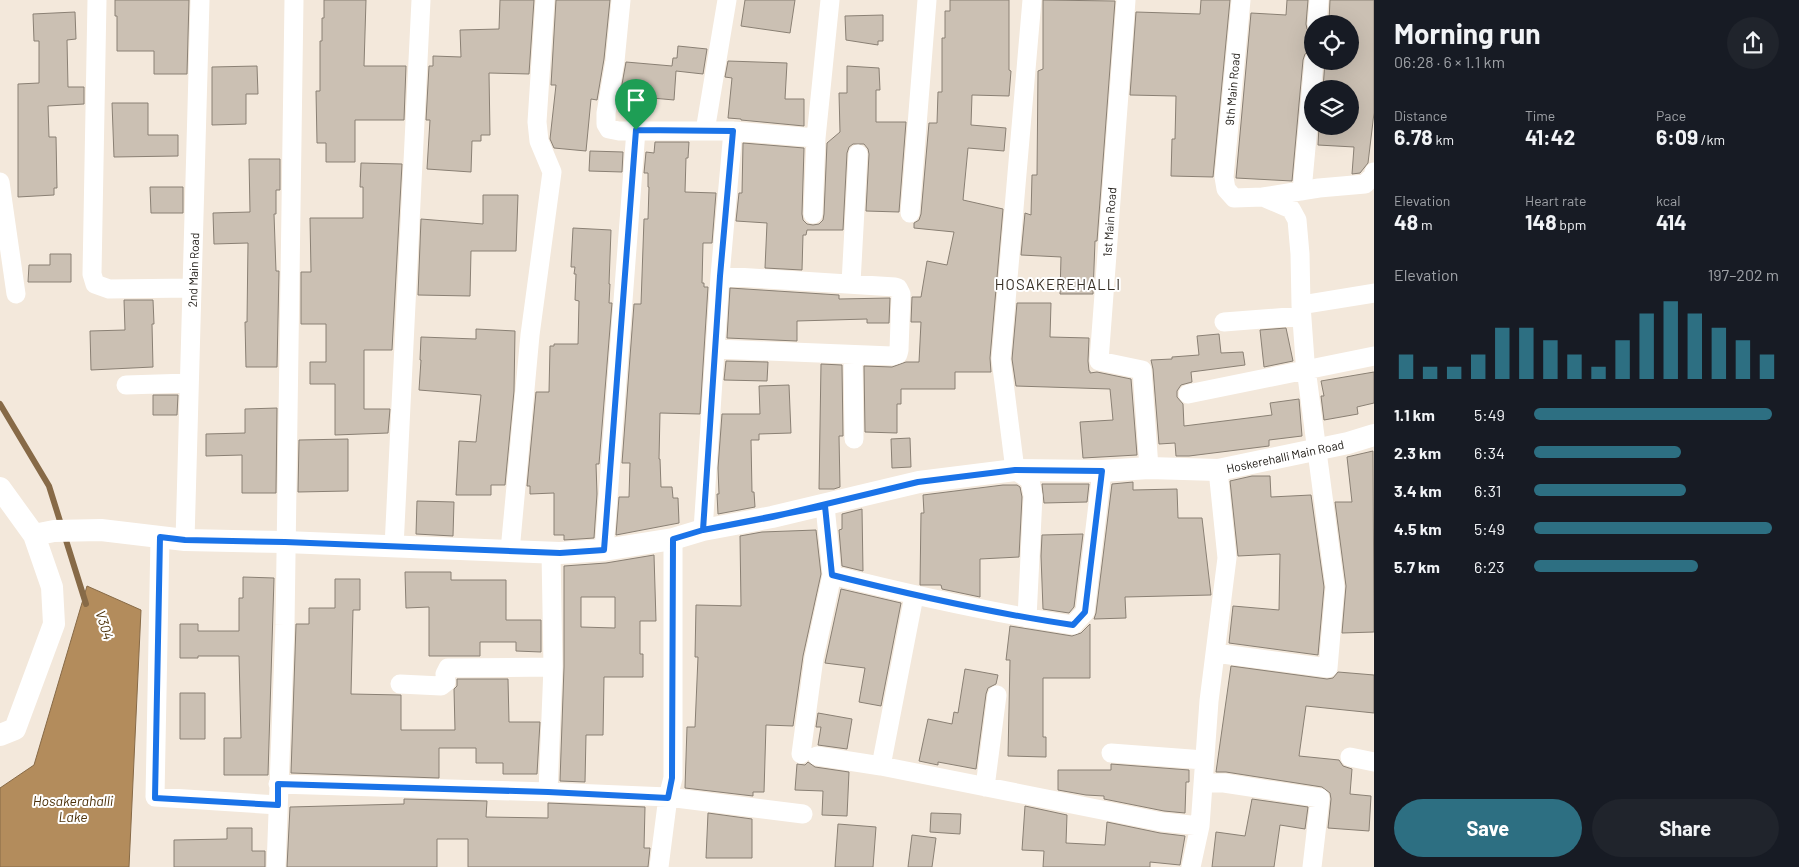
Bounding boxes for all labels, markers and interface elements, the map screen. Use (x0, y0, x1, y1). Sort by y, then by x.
map controls (1304, 15, 1359, 135)
button: locate (1304, 15, 1359, 70)
text: Morning run (1394, 16, 1541, 50)
button: share (1727, 17, 1779, 69)
street label: 9th Main Road (1222, 52, 1242, 126)
text: 06:28 · 6 × 1.1 km (1394, 52, 1505, 71)
pin (615, 79, 657, 130)
button: layers (1304, 80, 1359, 135)
icon: arrive (622, 86, 650, 114)
text: Distance (1394, 107, 1447, 124)
text: Time (1525, 107, 1555, 124)
text: Pace (1656, 107, 1686, 124)
text: 6.78 (1394, 124, 1433, 149)
text: 41:42 (1525, 124, 1575, 149)
text: 6:09 (1656, 124, 1698, 149)
text: km (1433, 131, 1454, 148)
text: /km (1698, 131, 1725, 148)
street label: 1st Main Road (1100, 187, 1118, 257)
text: Elevation (1394, 192, 1450, 209)
text: Heart rate (1525, 192, 1586, 209)
text: kcal (1656, 192, 1680, 209)
text: 48 (1394, 209, 1418, 234)
text: 148 (1525, 209, 1557, 234)
text: 414 (1656, 209, 1687, 234)
text: m (1418, 216, 1432, 233)
text: bpm (1557, 216, 1586, 233)
street label: 2nd Main Road (185, 232, 201, 308)
text: Elevation (1394, 265, 1458, 284)
text: 197–202 m (1708, 265, 1779, 284)
district label: HOSAKEREHALLI (995, 275, 1121, 293)
text: 1.1 km (1394, 405, 1435, 424)
text: 5:49 (1474, 405, 1505, 424)
street label: Hoskerehalli Main Road (1225, 437, 1345, 475)
text: 2.3 km (1394, 443, 1441, 462)
text: 6:34 (1474, 443, 1505, 462)
text: 3.4 km (1394, 481, 1442, 500)
text: 6:31 (1474, 481, 1501, 500)
text: 4.5 km (1394, 519, 1442, 538)
text: 5:49 (1474, 519, 1505, 538)
text: 5.7 km (1394, 557, 1440, 576)
text: 6:23 (1474, 557, 1504, 576)
water label: V304 (92, 608, 118, 642)
water label: Hosakerahalli Lake (33, 792, 114, 825)
button: Save (1394, 799, 1582, 857)
button: Share (1592, 799, 1779, 857)

